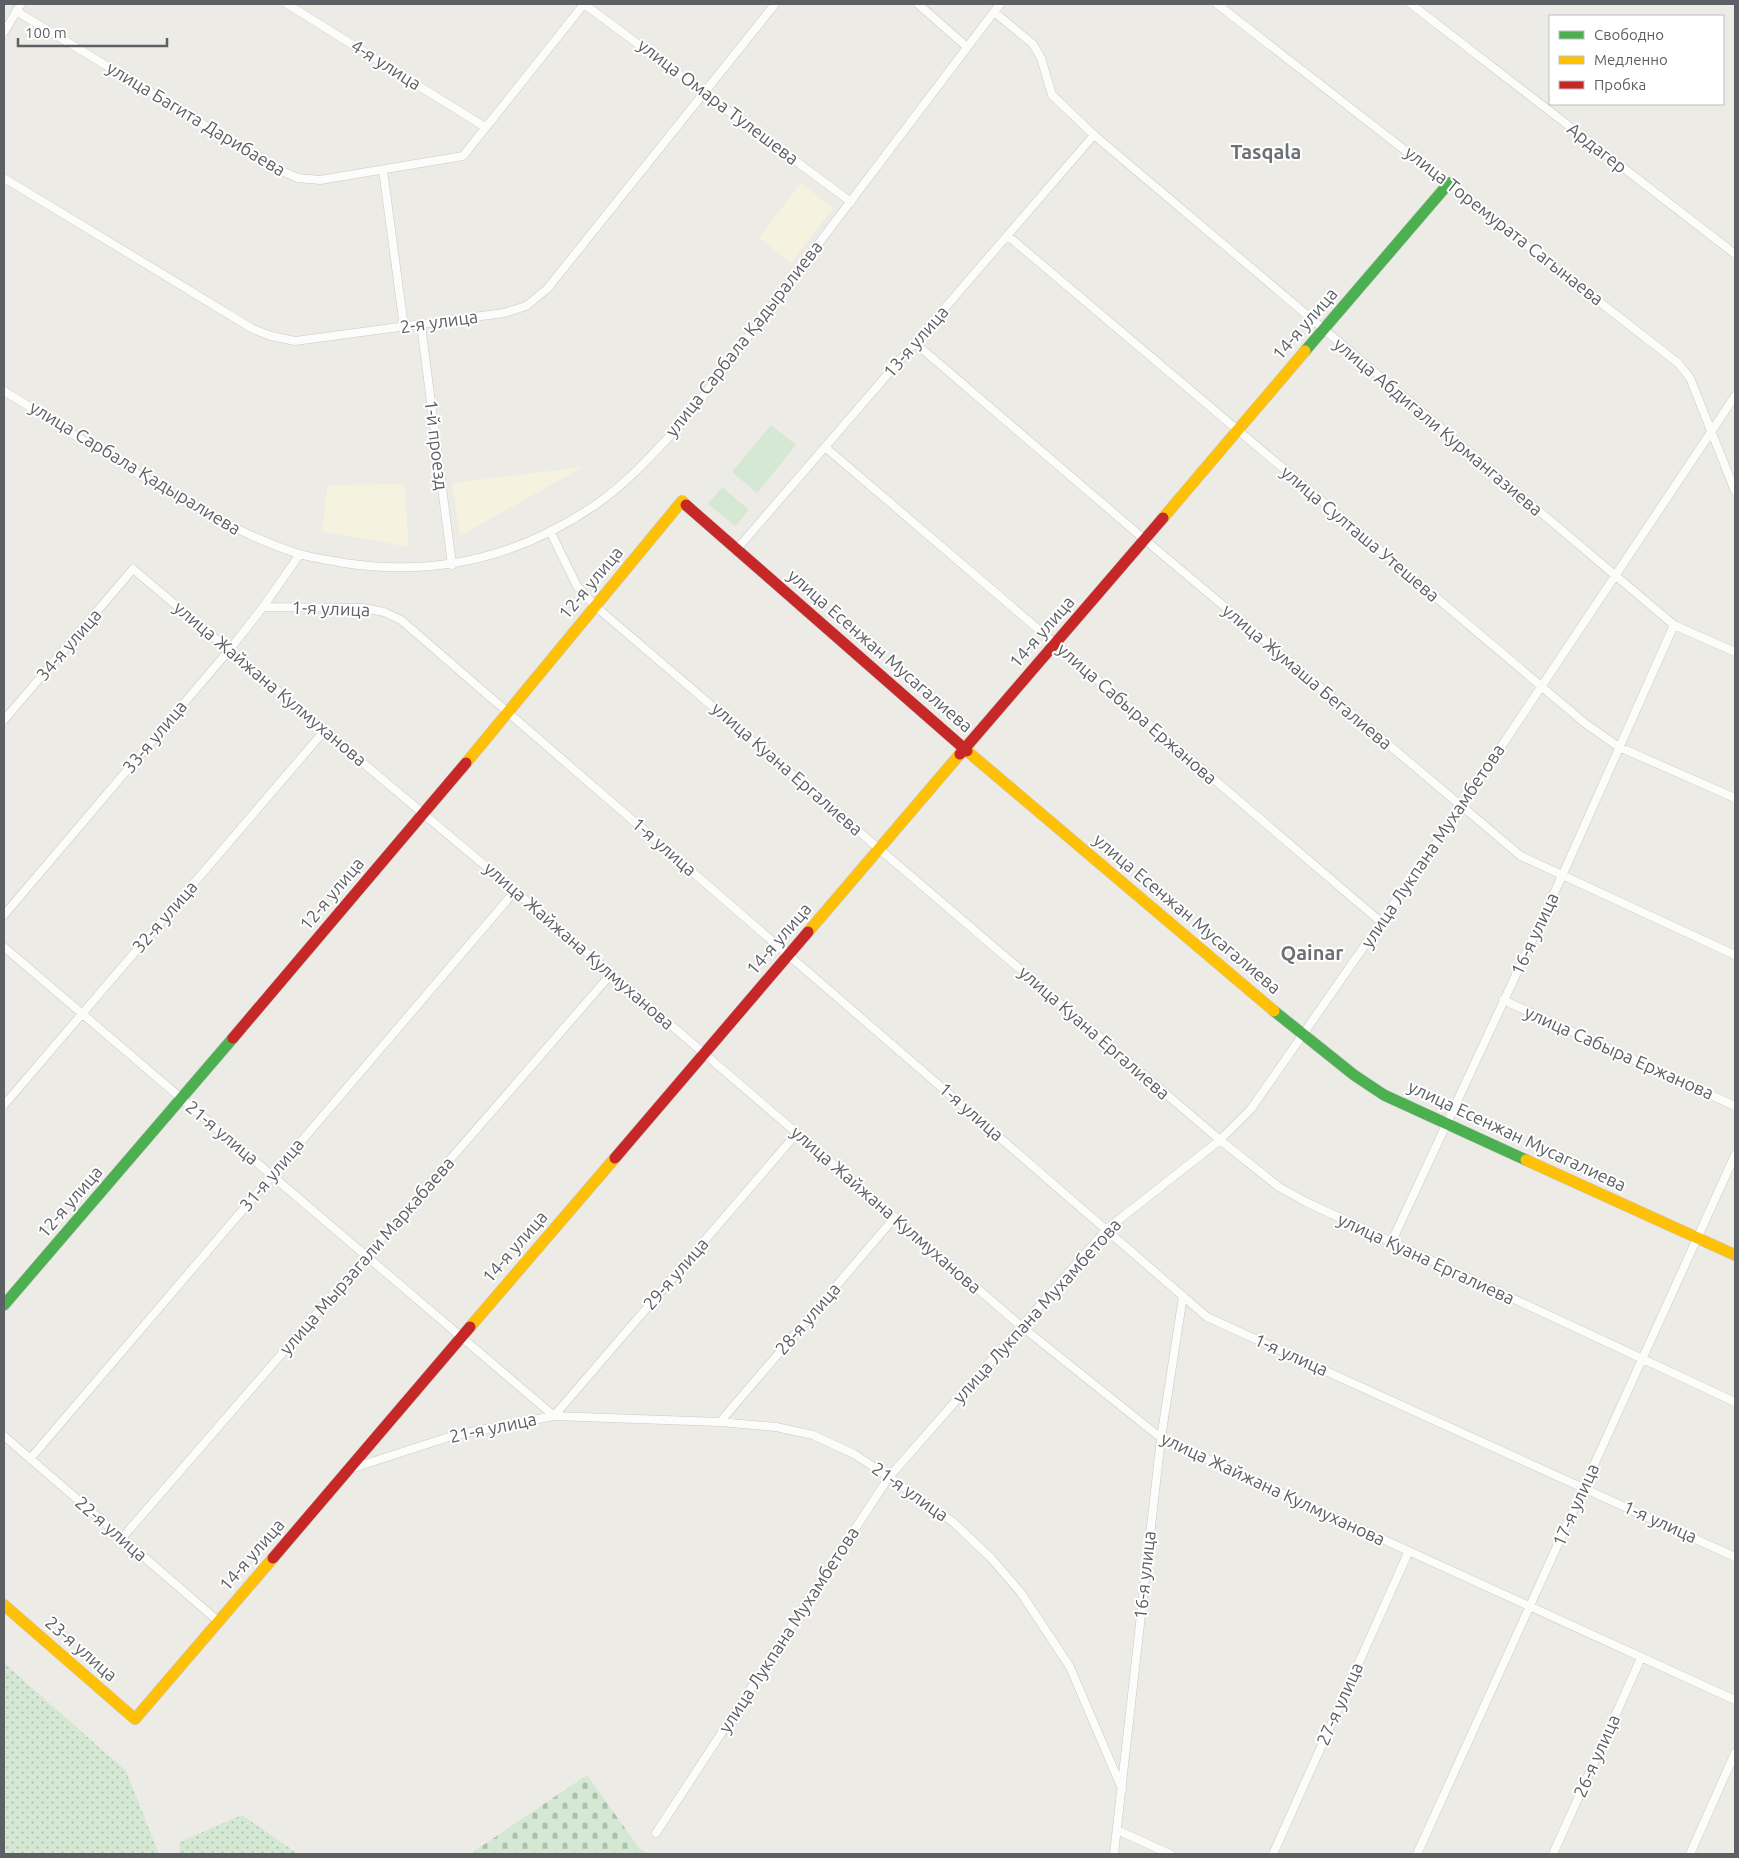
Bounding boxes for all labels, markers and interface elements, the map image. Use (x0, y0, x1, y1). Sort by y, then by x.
scale bar (18, 15, 166, 47)
legend (1549, 15, 1724, 105)
text: 100 m (25, 24, 67, 41)
text: Свободно (1594, 26, 1664, 43)
street label: улица Омара Тулешева (634, 34, 803, 168)
street label: 4-я улица (348, 35, 425, 93)
text: Медленно (1594, 51, 1668, 68)
street label: улица Багита Дарибаева (104, 57, 289, 179)
text: Пробка (1594, 76, 1646, 93)
street label: Ардагер (1564, 118, 1631, 177)
district label: Tasqala (1231, 140, 1301, 163)
street label: улица Торемурата Сагынаева (1401, 142, 1608, 309)
street label: улица Сарбала Қадыралиева (661, 237, 826, 440)
street label: 14-я улица (1268, 283, 1341, 363)
street label: 13-я улица (879, 301, 952, 381)
street label: 2-я улица (399, 306, 479, 336)
street label: улица Абдигали Курмангазиева (1330, 333, 1547, 519)
street label: улица Сарбала Қадыралиева (26, 396, 245, 538)
street label: 1-й проезд (422, 399, 452, 492)
street label: улица Султаша Утешева (1277, 461, 1444, 605)
street label: 12-я улица (554, 542, 626, 623)
street label: улица Есенжан Мусагалиева (784, 565, 977, 736)
street label: 14-я улица (1005, 591, 1078, 671)
street label: улица Жайжана Кулмуханова (170, 597, 371, 770)
street label: 1-я улица (291, 597, 371, 619)
street label: улица Жумаша Бегалиева (1219, 599, 1396, 753)
street label: 34-я улица (32, 604, 105, 684)
street label: улица Сабыра Ержанова (1054, 639, 1221, 788)
street label: 33-я улица (118, 696, 190, 777)
street label: улица Куана Ергалиева (708, 697, 867, 839)
street label: улица Лукпана Мухамбетова (1356, 740, 1508, 951)
street label: 1-я улица (628, 813, 701, 880)
street label: улица Есенжан Мусагалиева (1090, 829, 1285, 997)
street label: 12-я улица (295, 853, 367, 934)
street label: улица Жайжана Кулмуханова (481, 857, 679, 1033)
street label: 32-я улица (128, 876, 201, 956)
street label: 16-я улица (1506, 889, 1562, 978)
street label: 14-я улица (742, 898, 815, 978)
district label: Qainar (1281, 941, 1344, 964)
street label: улица Куана Ергалиева (1015, 961, 1174, 1103)
street label: улица Сабыра Ержанова (1522, 1001, 1717, 1103)
street label: улица Есенжан Мусагалиева (1405, 1076, 1630, 1195)
street label: 1-я улица (935, 1078, 1008, 1145)
street label: 21-я улица (182, 1096, 263, 1168)
street label: улица Жайжана Кулмуханова (788, 1121, 986, 1297)
street label: 31-я улица (235, 1134, 307, 1215)
street label: улица Мырзагали Маркабаева (275, 1152, 458, 1358)
street label: 12-я улица (33, 1161, 106, 1241)
street label: 14-я улица (478, 1206, 551, 1286)
street label: улица Куана Ергалиева (1335, 1208, 1518, 1308)
street label: улица Лукпана Мухамбетова (948, 1214, 1124, 1407)
street label: 29-я улица (639, 1233, 712, 1313)
street label: 28-я улица (771, 1278, 844, 1358)
street label: 1-я улица (1252, 1329, 1331, 1379)
street label: 21-я улица (447, 1408, 538, 1446)
street label: улица Жайжана Кулмуханова (1158, 1427, 1389, 1549)
street label: 21-я улица (869, 1458, 953, 1525)
street label: 17-я улица (1548, 1460, 1602, 1549)
street label: 22-я улица (72, 1492, 152, 1565)
street label: 1-я улица (1621, 1496, 1700, 1546)
street label: 14-я улица (215, 1514, 288, 1594)
street label: улица Лукпана Мухамбетова (714, 1523, 862, 1736)
street label: 16-я улица (1129, 1530, 1159, 1620)
street label: 23-я улица (42, 1612, 122, 1685)
street label: 27-я улица (1312, 1659, 1366, 1748)
street label: 26-я улица (1569, 1711, 1623, 1800)

